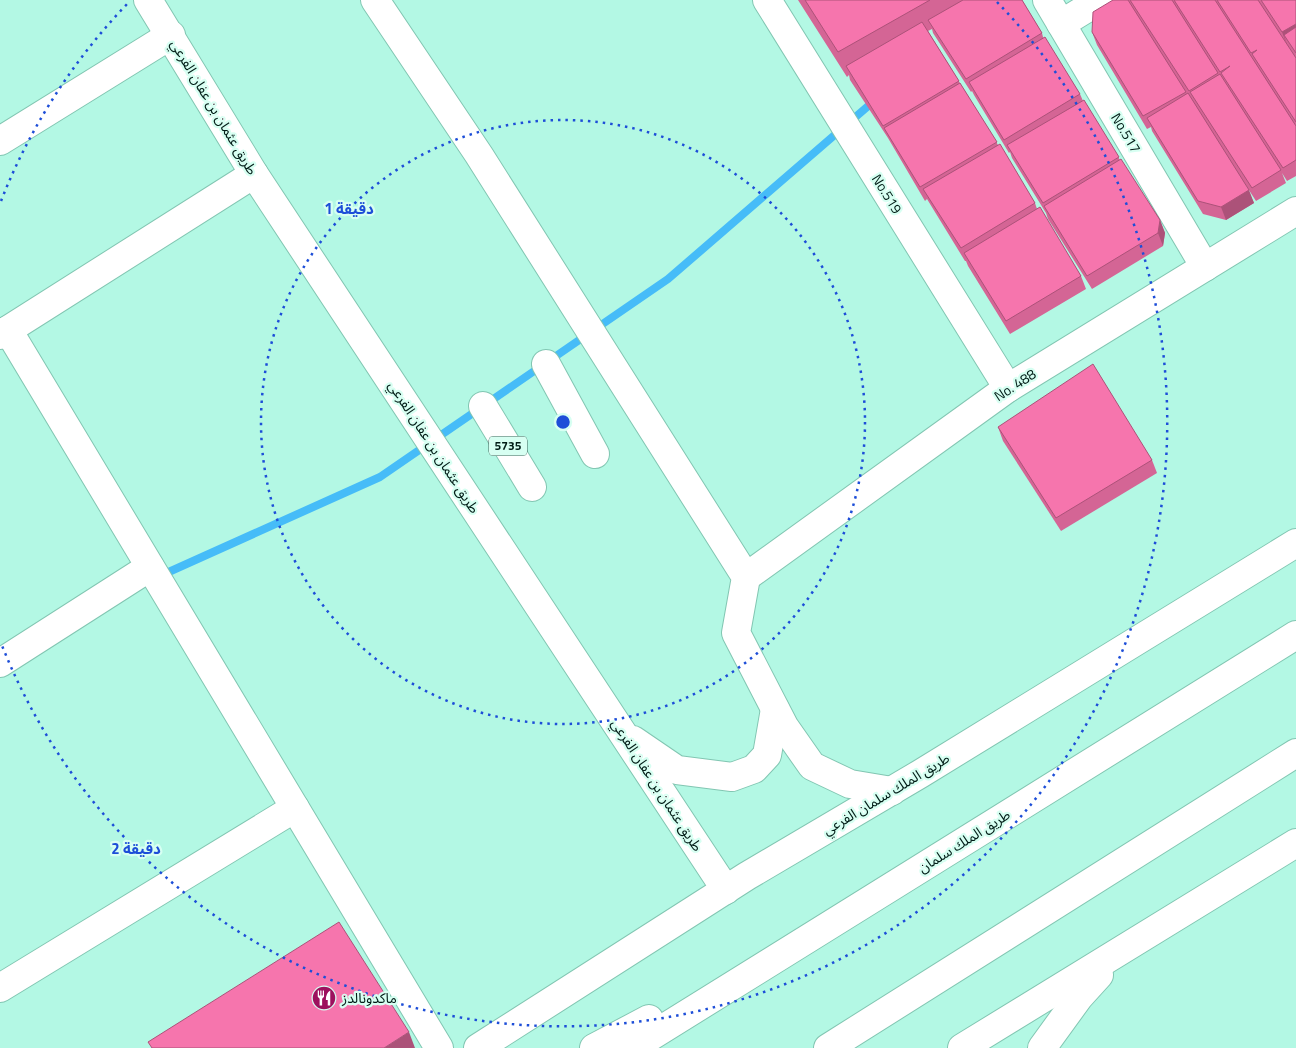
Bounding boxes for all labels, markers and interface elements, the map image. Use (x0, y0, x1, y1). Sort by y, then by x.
street label: طريق عثمان بن عفان الفرعي (165, 35, 263, 179)
street label: No.517 (1106, 109, 1147, 157)
street label: No.519 (867, 170, 908, 218)
text: 1 دقيقة (324, 197, 374, 220)
street label: No. 488 (990, 363, 1040, 406)
street label: طريق عثمان بن عفان الفرعي (382, 376, 485, 518)
centre of rings (554, 413, 572, 431)
road number: 5735 (489, 436, 527, 456)
street label: طريق عثمان بن عفان الفرعي (605, 714, 708, 856)
street label: طريق الملك سلمان الفرعي (818, 747, 954, 841)
street label: طريق الملك سلمان (913, 804, 1014, 877)
text: 2 دقيقة (111, 837, 161, 860)
restaurant icon: ماكدونالدز (311, 985, 337, 1011)
place label: ماكدونالدز (341, 987, 397, 1008)

